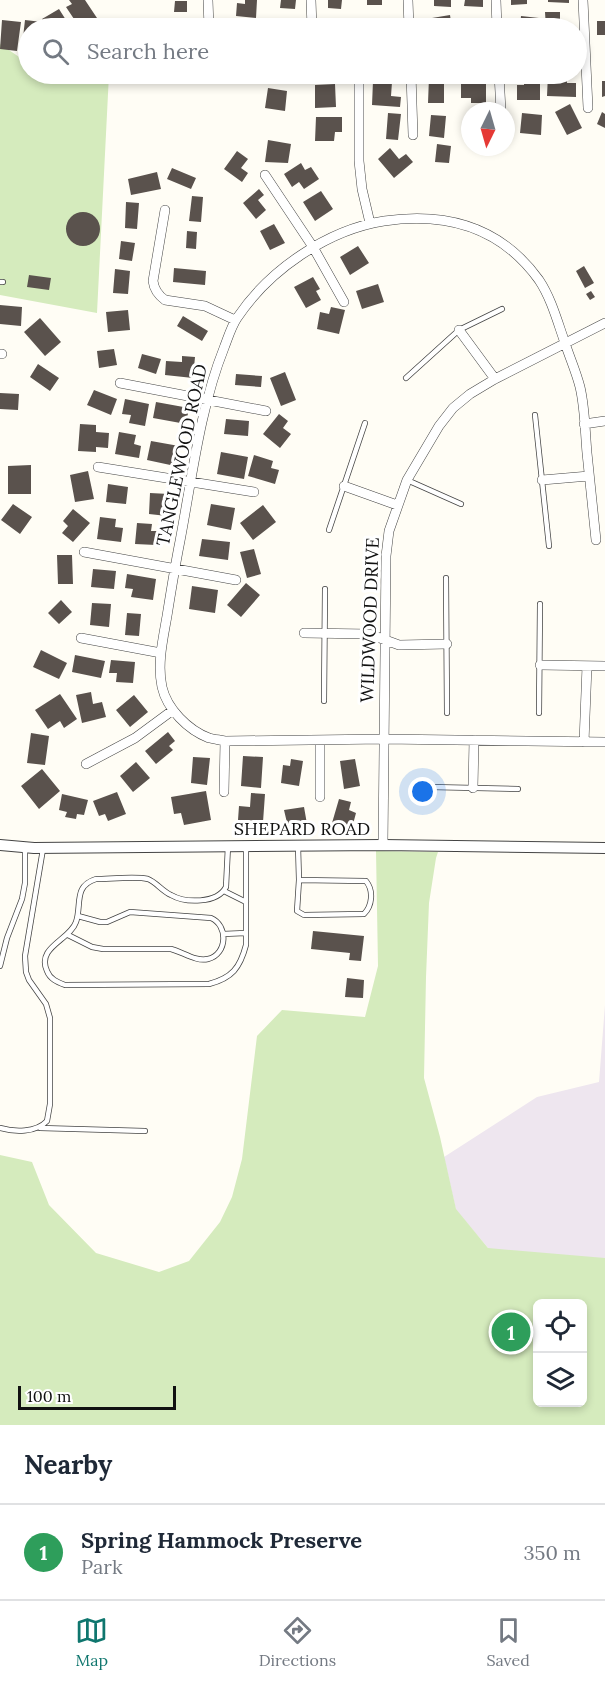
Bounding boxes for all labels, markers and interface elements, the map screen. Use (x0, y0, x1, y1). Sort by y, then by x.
search box (18, 18, 587, 84)
icon: search (39, 35, 72, 68)
text: Search here (87, 37, 209, 65)
north arrow (461, 102, 515, 156)
street label: TANGLEWOOD ROAD (151, 362, 212, 548)
street label: WILDWOOD DRIVE (355, 537, 384, 703)
your location (408, 777, 437, 806)
street label: SHEPARD ROAD (234, 817, 370, 840)
map controls (533, 1299, 587, 1407)
button: locate (533, 1299, 587, 1353)
pin: 1 (492, 1310, 530, 1354)
button: layers (533, 1353, 587, 1407)
scale bar (18, 1383, 176, 1410)
text: 100 m (27, 1386, 71, 1406)
text: Nearby (24, 1448, 112, 1481)
text: Spring Hammock Preserve (81, 1526, 362, 1554)
text: 1 (39, 1540, 48, 1565)
text: 350 m (523, 1540, 581, 1565)
text: Park (81, 1554, 123, 1579)
tab: Map (75, 1614, 108, 1670)
tab: Directions (259, 1614, 336, 1670)
tab: Saved (486, 1614, 530, 1670)

